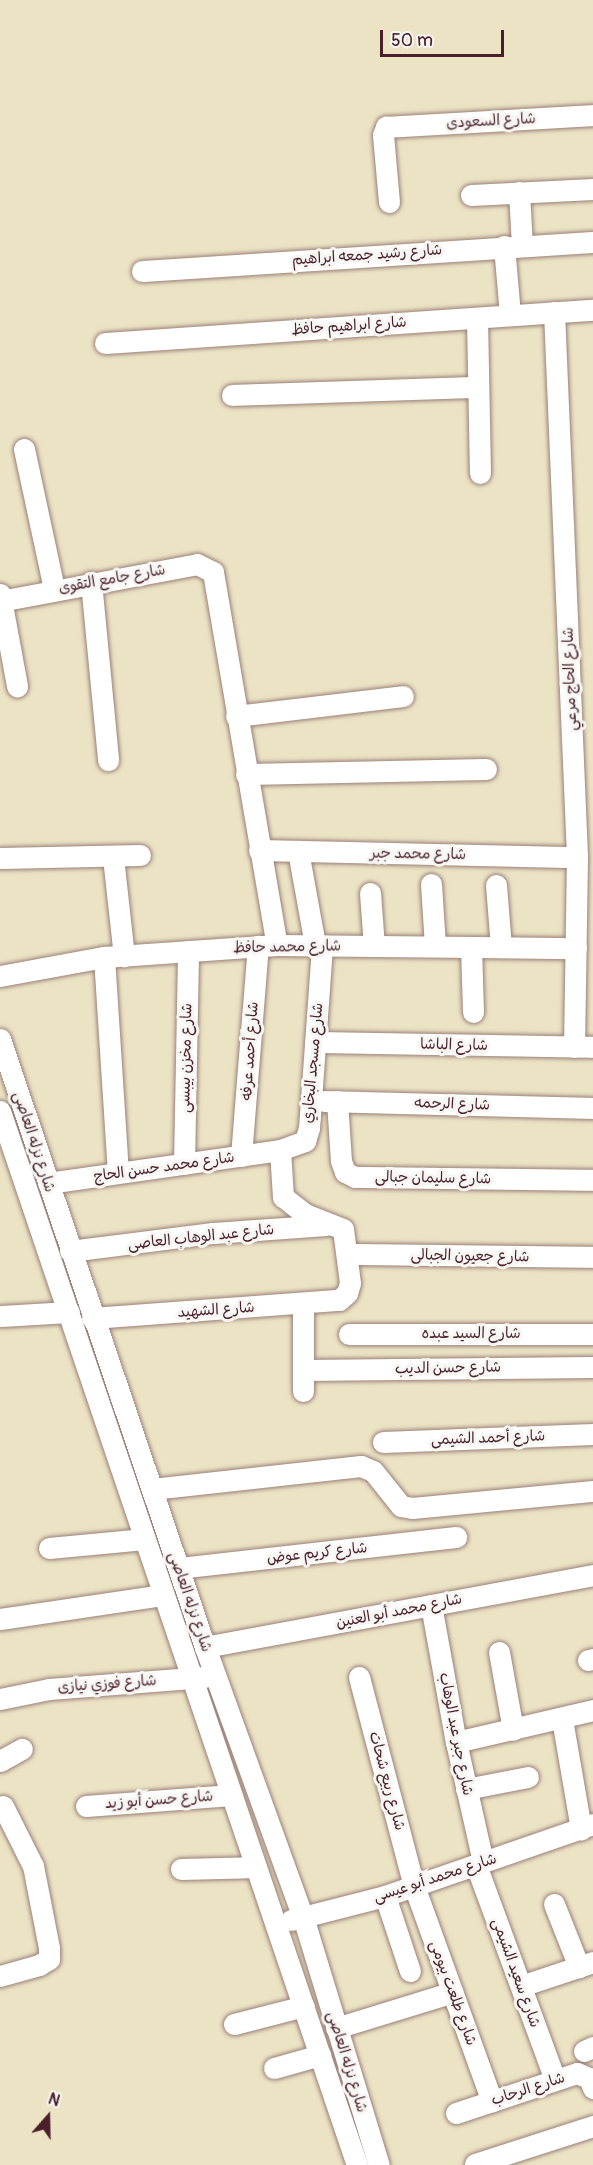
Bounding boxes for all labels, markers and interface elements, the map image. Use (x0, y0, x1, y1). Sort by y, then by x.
scale bar (383, 18, 508, 56)
text: 50 m (391, 29, 433, 52)
street label: شارع السعودى (446, 110, 536, 132)
street label: شارع رشيد جمعه ابراهيم (291, 241, 443, 269)
street label: شارع ابراهيم حافظ (291, 313, 407, 339)
street label: شارع جامع التقوى (57, 561, 167, 597)
street label: شارع الحاج مرعي (559, 627, 581, 731)
street label: شارع محمد جبر (370, 844, 466, 864)
street label: شارع محمد حافظ (233, 937, 341, 957)
street label: شارع أحمد عرفه (238, 1001, 262, 1101)
street label: شارع مسجد البخاري (299, 1002, 327, 1124)
street label: شارع مخزن بيبسى (176, 1003, 196, 1113)
street label: شارع الباشا (420, 1035, 488, 1055)
street label: شارع نزله العاصى (9, 1089, 59, 1195)
street label: شارع الرحمه (414, 1094, 490, 1114)
street label: شارع محمد حسن الحاج (92, 1148, 236, 1186)
street label: شارع سليمان جبالى (375, 1168, 491, 1188)
street label: شارع عبد الوهاب العاصى (127, 1220, 275, 1254)
street label: شارع جعيون الجبالى (410, 1246, 530, 1266)
street label: شارع الشهيد (177, 1298, 255, 1322)
street label: شارع السيد عبده (421, 1325, 521, 1343)
street label: شارع حسن الديب (395, 1358, 501, 1378)
street label: شارع أحمد الشيمى (430, 1427, 546, 1449)
street label: شارع كريم عوض (266, 1539, 368, 1567)
street label: شارع نزله العاصى (164, 1550, 216, 1654)
street label: شارع محمد أبو العنين (334, 1590, 464, 1632)
street label: شارع جبر عبد الوهاب (435, 1671, 477, 1797)
street label: شارع فوزي نيازى (57, 1672, 157, 1696)
street label: شارع ربيع شحات (365, 1730, 409, 1832)
street label: شارع حسن أبو زيد (104, 1787, 214, 1813)
street label: شارع محمد أبو عيسى (371, 1850, 499, 1906)
street label: شارع سعيد الشيمى (488, 1916, 544, 2030)
street label: شارع طلعت بيومى (426, 1938, 480, 2048)
street label: شارع نزله العاصى (323, 2009, 371, 2115)
street label: شارع الرحاب (489, 2069, 567, 2109)
north arrow (18, 2087, 78, 2147)
text: N (46, 2089, 63, 2111)

